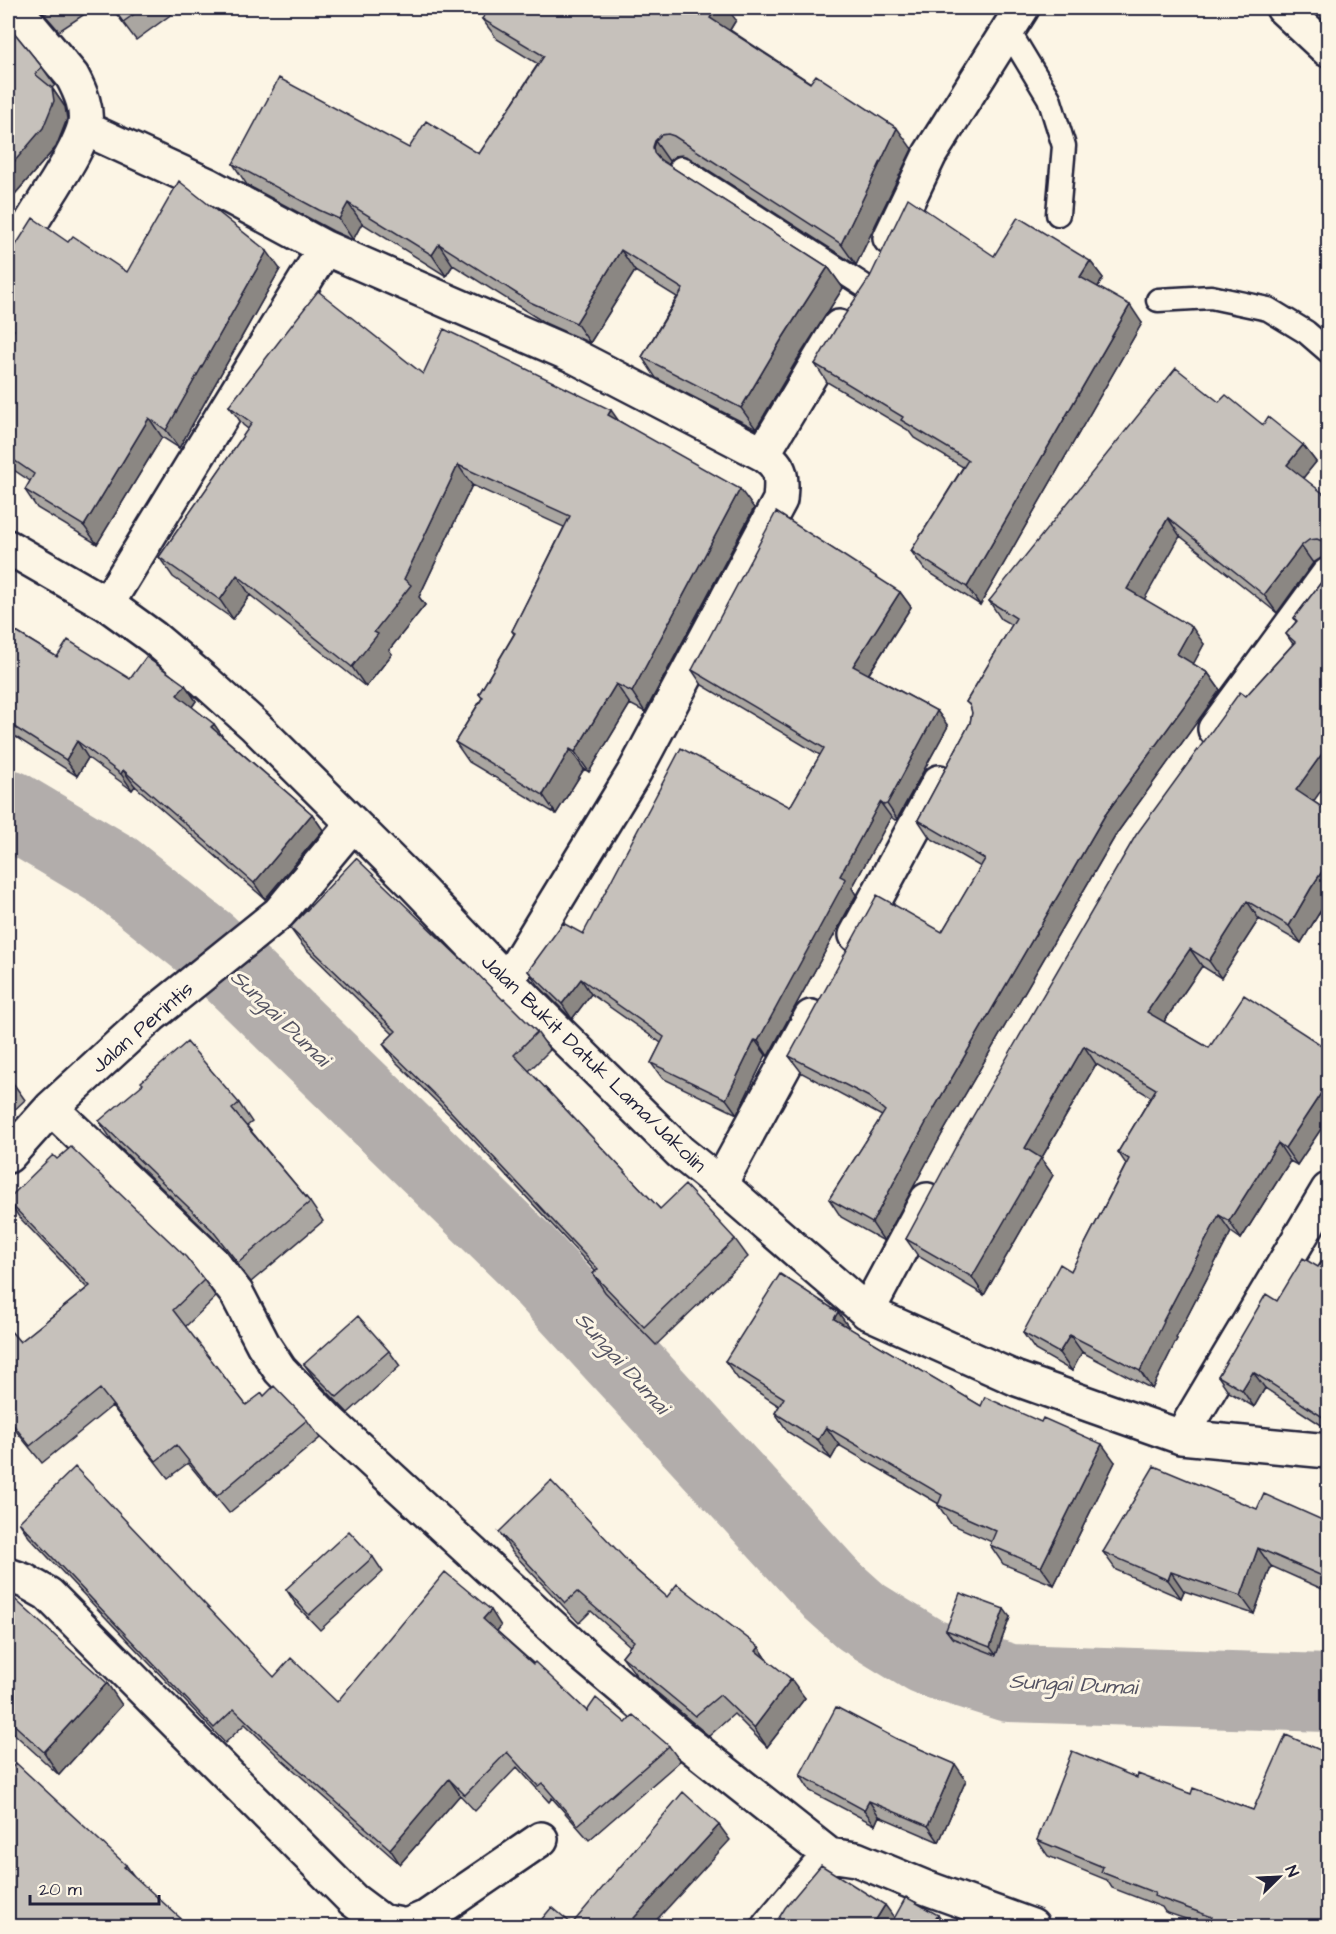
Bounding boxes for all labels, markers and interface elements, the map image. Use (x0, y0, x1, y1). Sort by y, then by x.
street label: Jalan Bukit Datuk Lama/Jakolin (474, 948, 713, 1179)
water label: Sungai Dumai (222, 962, 339, 1076)
street label: Jalan Perintis (85, 975, 200, 1080)
water label: Sungai Dumai (567, 1305, 678, 1424)
water label: Sungai Dumai (1008, 1666, 1140, 1704)
north arrow (1249, 1847, 1309, 1907)
text: N (1280, 1862, 1304, 1880)
scale bar (30, 1868, 159, 1906)
text: 20 m (39, 1877, 82, 1902)

